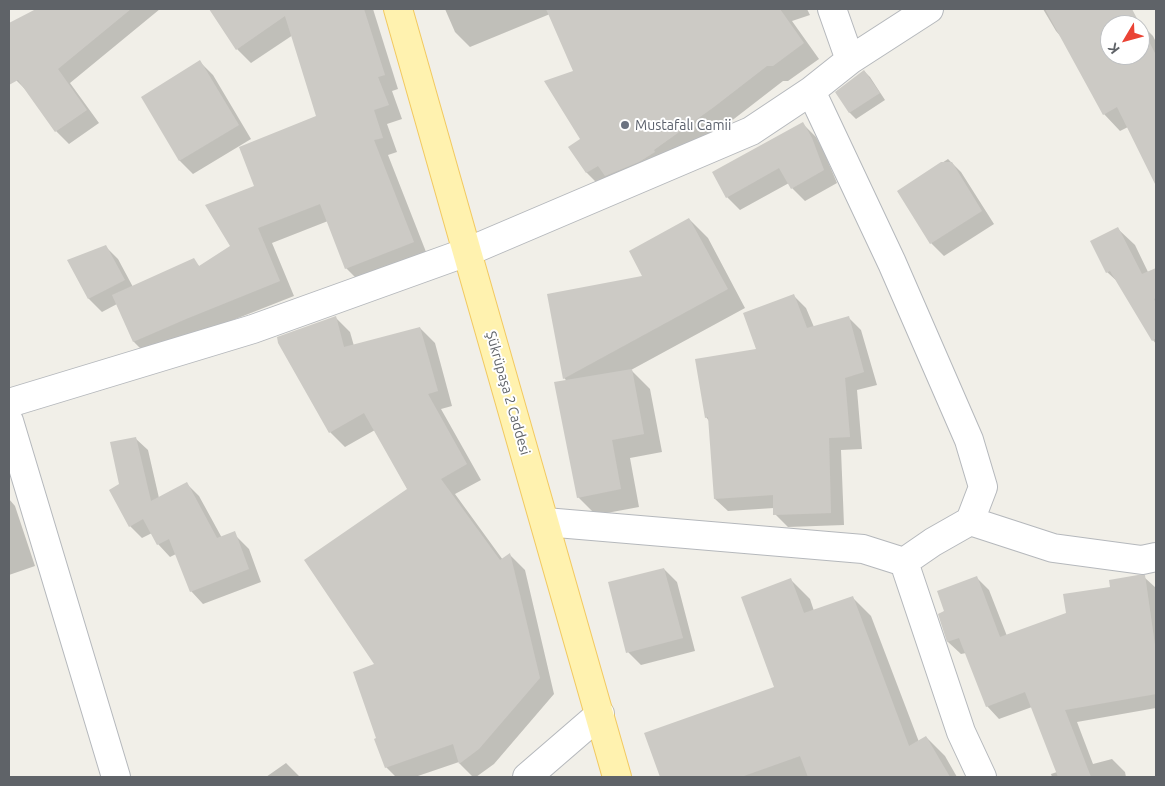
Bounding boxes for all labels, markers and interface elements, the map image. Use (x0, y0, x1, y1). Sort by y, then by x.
north arrow (1100, 15, 1150, 65)
text: K (1105, 40, 1123, 57)
place label: Mustafalı Camii (635, 117, 731, 133)
marker: Mustafalı Camii (619, 119, 631, 131)
street label: Şükrüpaşa 2 Caddesi (482, 329, 534, 457)

